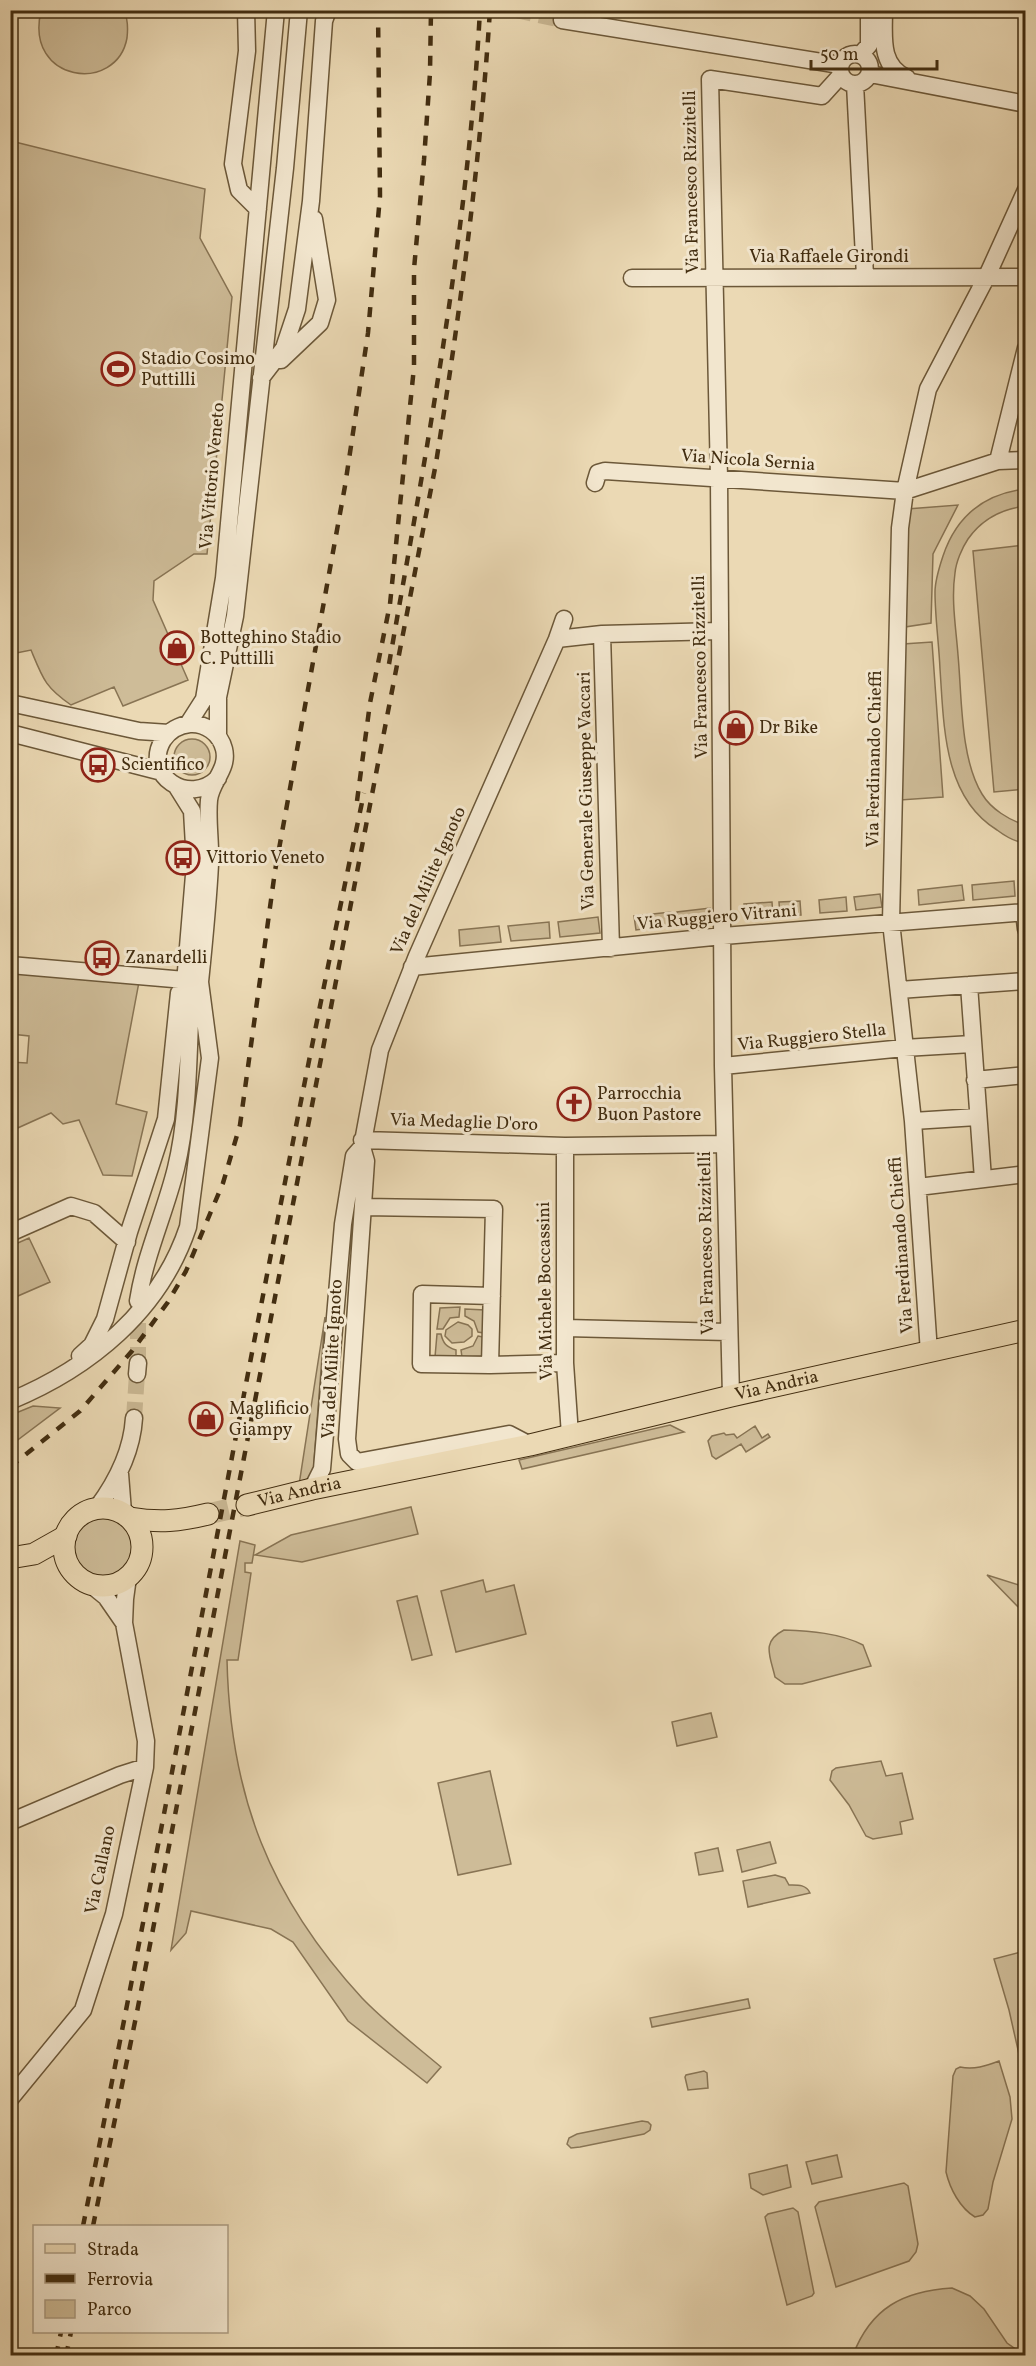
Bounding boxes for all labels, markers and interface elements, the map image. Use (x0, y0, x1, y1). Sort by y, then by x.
scale bar (811, 33, 937, 71)
text: 50 m (820, 43, 859, 68)
street label: Via Francesco Rizzitelli (678, 90, 706, 274)
street label: Via Raffaele Girondi (749, 245, 909, 270)
place label: Stadio Cosimo Puttilli (141, 347, 255, 393)
sports icon: Stadio Cosimo Puttilli (100, 351, 136, 387)
street label: Via Vittorio Veneto (194, 402, 232, 550)
street label: Via Nicola Sernia (680, 444, 816, 478)
street label: Via Francesco Rizzitelli (687, 575, 715, 759)
place label: Botteghino Stadio C. Puttilli (200, 626, 341, 672)
shop icon: Botteghino Stadio C. Puttilli (159, 630, 195, 666)
street label: Via Ferdinando Chieffi (861, 670, 889, 848)
street label: Via Generale Giuseppe Vaccari (572, 671, 602, 911)
shop icon: Dr Bike (718, 710, 754, 746)
place label: Dr Bike (759, 716, 818, 741)
bus stop icon: Scientifico (80, 747, 116, 783)
place label: Scientifico (121, 753, 204, 778)
street label: Via del Milite Ignoto (385, 803, 473, 959)
bus stop icon: Vittorio Veneto (165, 840, 201, 876)
place label: Vittorio Veneto (206, 846, 324, 871)
street label: Via Ruggiero Vitrani (636, 899, 798, 937)
bus stop icon: Zanardelli (84, 940, 120, 976)
place label: Zanardelli (125, 946, 207, 971)
street label: Via Ruggiero Stella (736, 1018, 888, 1058)
place label: Parrocchia Buon Pastore (597, 1082, 701, 1128)
church icon: Parrocchia Buon Pastore (556, 1086, 592, 1122)
street label: Via Medaglie D'oro (390, 1108, 538, 1138)
street label: Via Francesco Rizzitelli (693, 1151, 721, 1335)
street label: Via Ferdinando Chieffi (883, 1156, 921, 1334)
street label: Via Michele Boccassini (532, 1201, 560, 1381)
street label: Via del Milite Ignoto (316, 1278, 350, 1440)
street label: Via Andria (732, 1364, 821, 1407)
place label: Maglificio Giampy (229, 1397, 309, 1443)
shop icon: Maglificio Giampy (188, 1401, 224, 1437)
street label: Via Andria (255, 1471, 343, 1514)
street label: Via Callano (79, 1823, 123, 1917)
legend (33, 2225, 228, 2333)
text: Strada (87, 2238, 139, 2263)
text: Ferrovia (87, 2268, 153, 2293)
text: Parco (87, 2298, 132, 2323)

